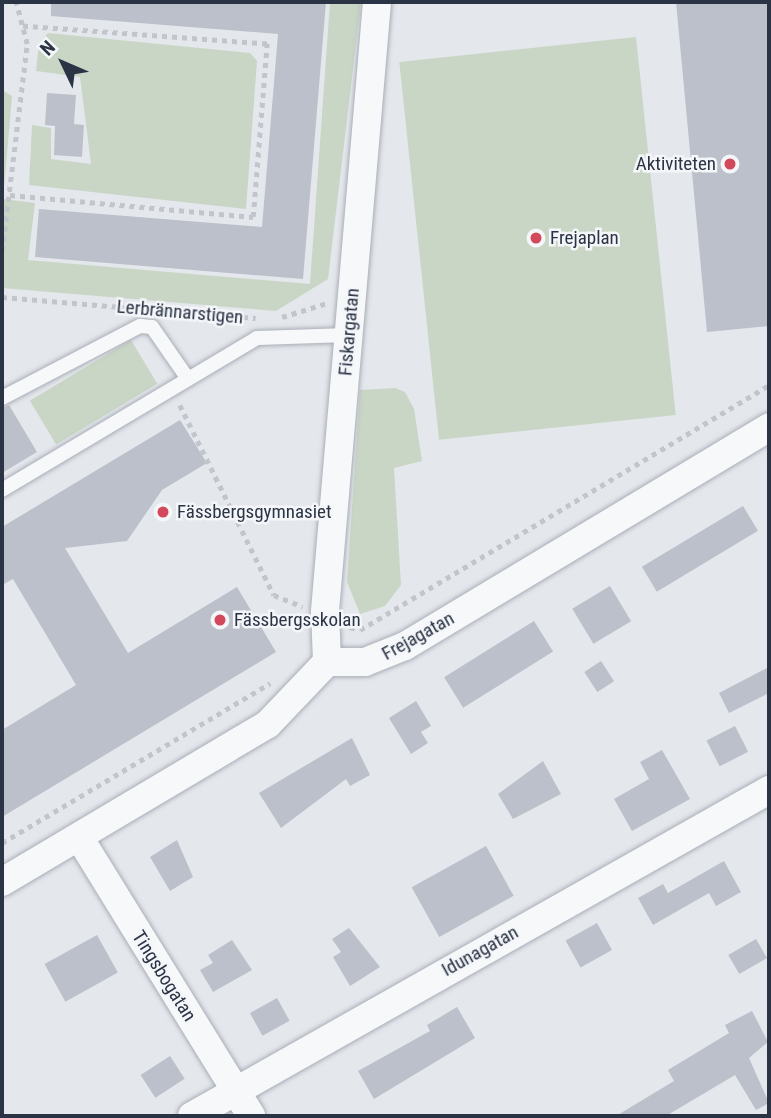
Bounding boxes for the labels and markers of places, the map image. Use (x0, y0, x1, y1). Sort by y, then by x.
place label: Aktiviteten (636, 153, 716, 175)
marker: Aktiviteten (722, 156, 738, 172)
place label: Frejaplan (550, 227, 619, 249)
marker: Frejaplan (528, 230, 544, 246)
place label: Fässbergsgymnasiet (177, 501, 332, 523)
marker: Fässbergsgymnasiet (155, 504, 171, 520)
place label: Fässbergsskolan (234, 609, 361, 631)
marker: Fässbergsskolan (212, 612, 228, 628)

